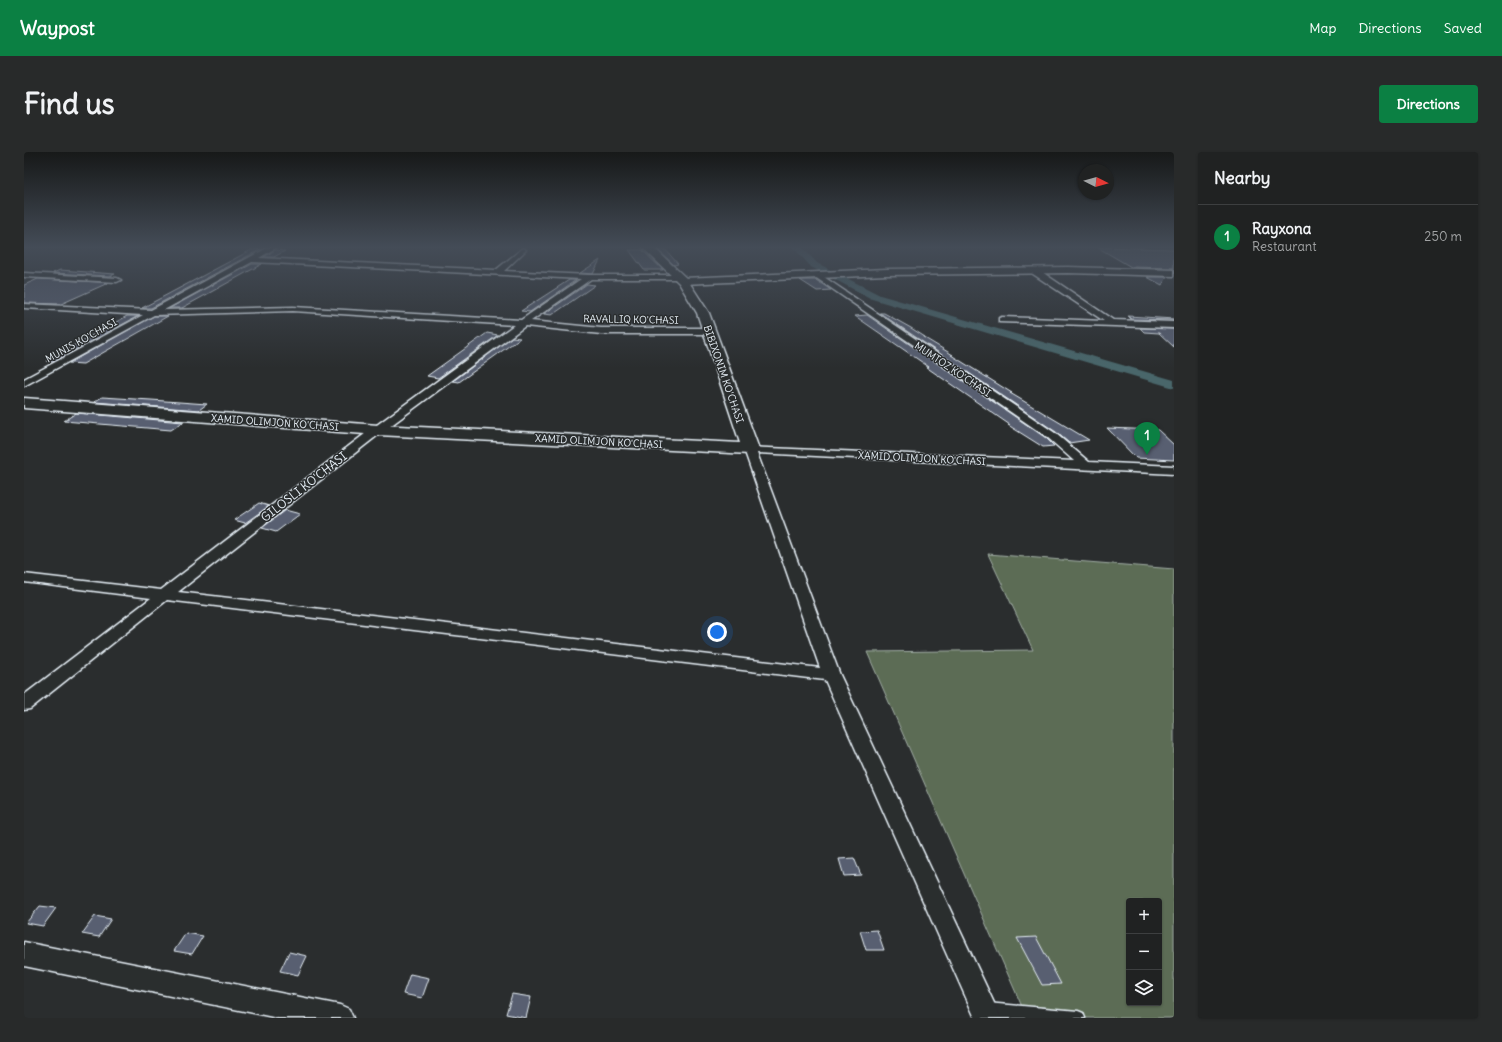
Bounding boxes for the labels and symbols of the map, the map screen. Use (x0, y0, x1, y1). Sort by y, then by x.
north arrow (1078, 164, 1114, 200)
street label: RAVALLIQ KO'CHASI (583, 312, 679, 327)
street label: MUNIS KO'CHASI (43, 315, 119, 365)
street label: BIBIXONIM KO'CHASI (701, 323, 746, 425)
street label: MUMTOZ KO'CHASI (912, 339, 993, 400)
street label: XAMID OLIMJON KO'CHASI (211, 412, 339, 433)
pin: 1 (1134, 422, 1160, 455)
street label: XAMID OLIMJON KO'CHASI (535, 432, 663, 451)
street label: GILOSLI KO'CHASI (258, 448, 350, 525)
street label: XAMID OLIMJON KO'CHASI (858, 449, 986, 468)
your location (707, 622, 727, 642)

